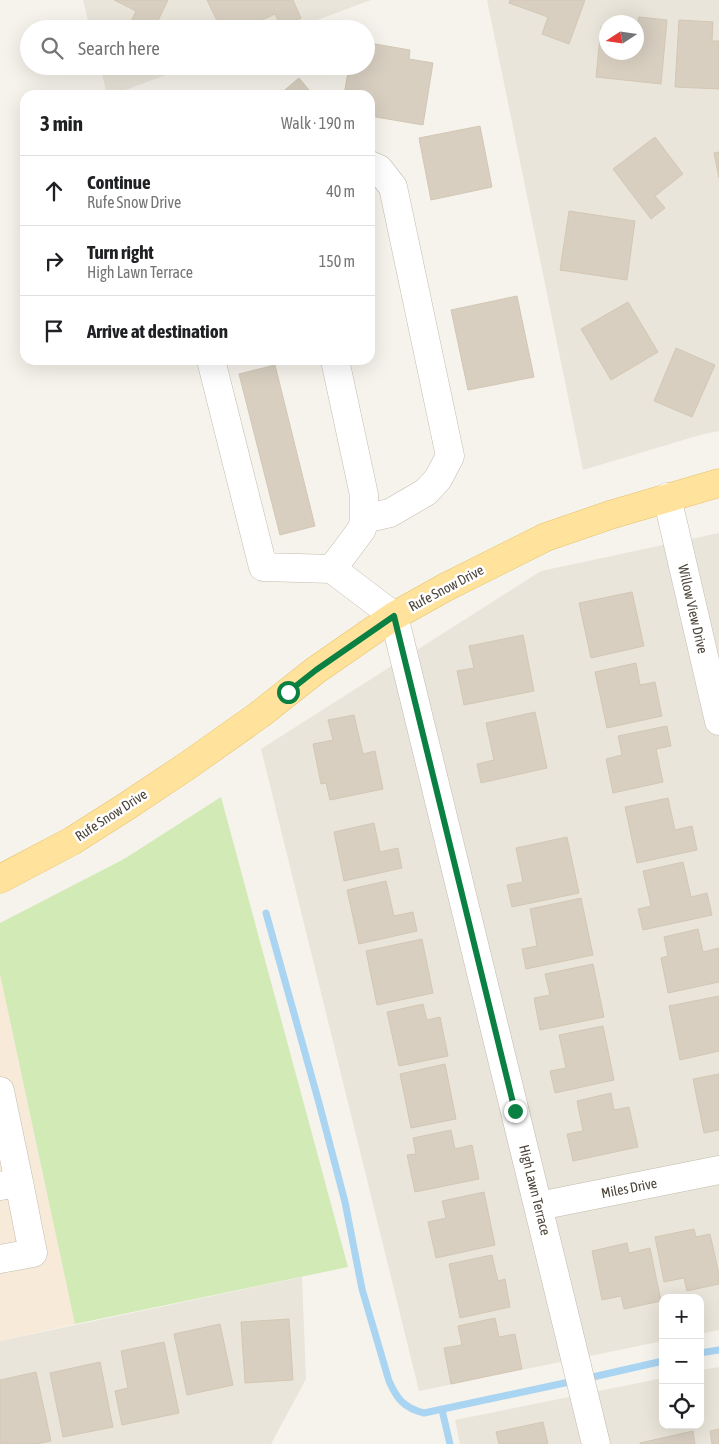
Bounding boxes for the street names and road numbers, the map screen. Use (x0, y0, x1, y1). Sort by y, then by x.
street label: Rufe Snow Drive (406, 562, 486, 614)
street label: Willow View Drive (675, 563, 711, 655)
street label: Rufe Snow Drive (72, 786, 150, 844)
street label: High Lawn Terrace (516, 1143, 554, 1237)
street label: Miles Drive (600, 1175, 658, 1201)

